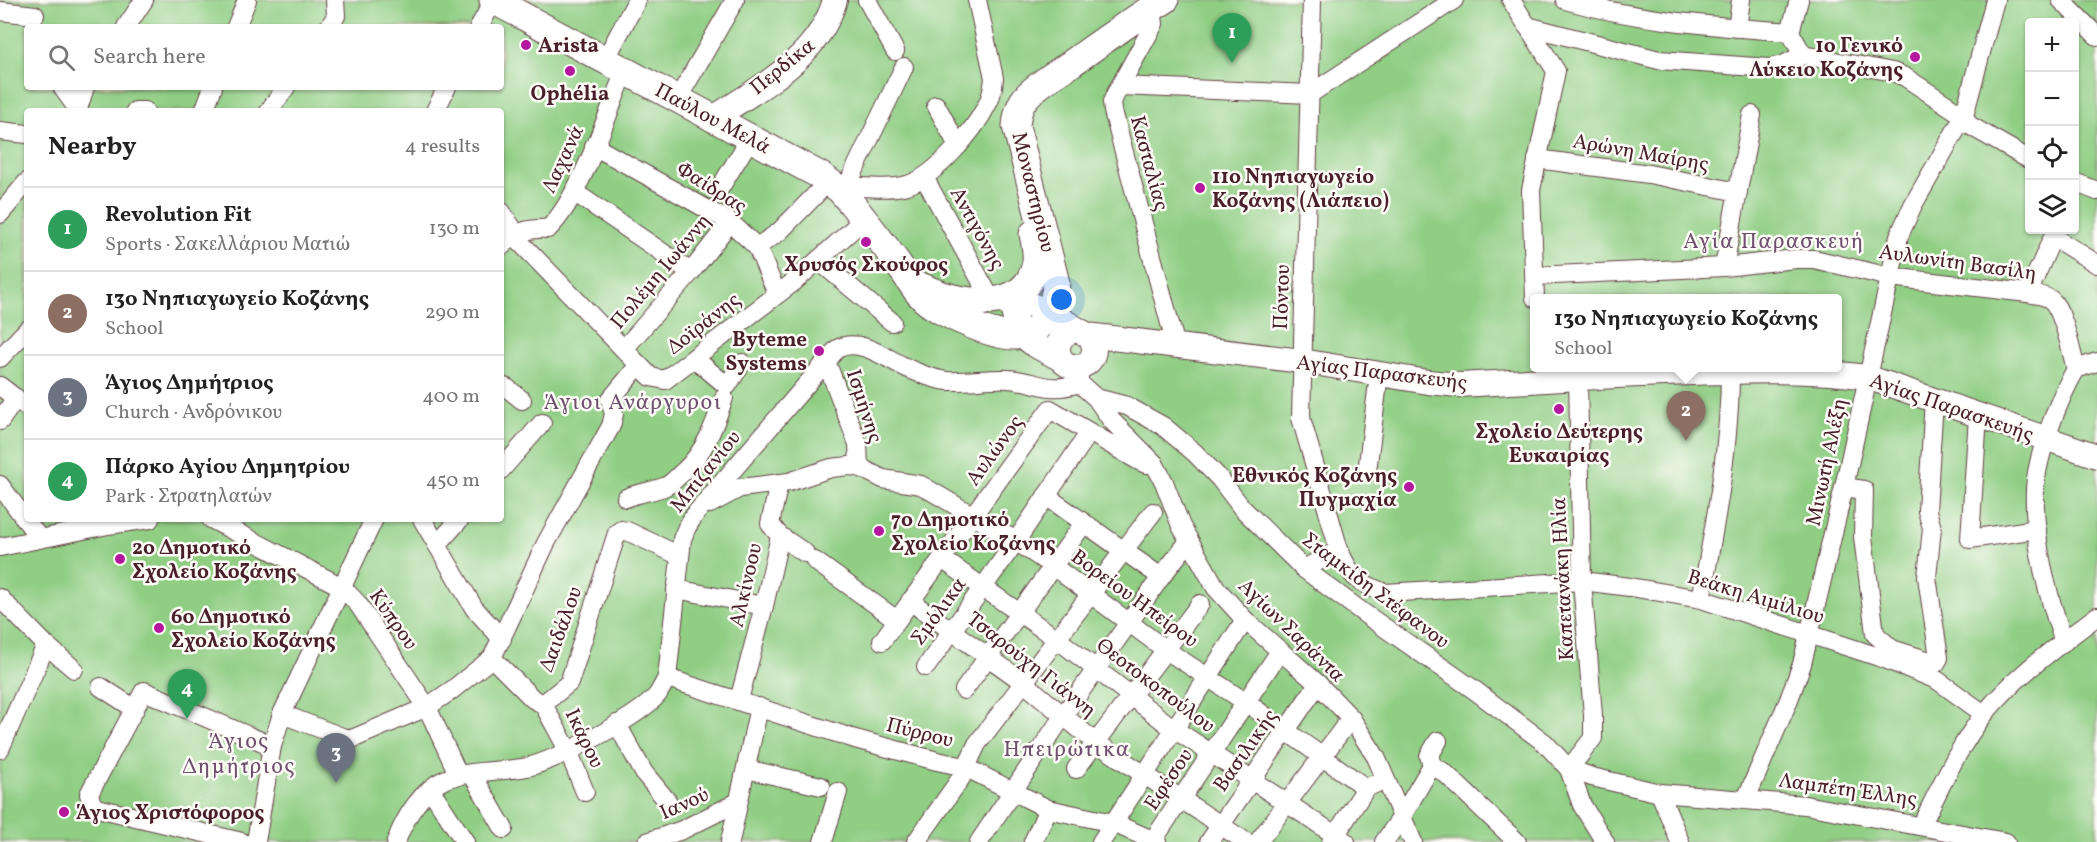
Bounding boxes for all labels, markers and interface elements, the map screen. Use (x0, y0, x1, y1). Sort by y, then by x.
pin: 1 (1212, 14, 1252, 63)
map controls (2025, 18, 2079, 234)
button: + (2025, 18, 2079, 72)
search box (24, 24, 504, 90)
place label: Arista (538, 32, 599, 61)
street label: Περδίκα (744, 32, 822, 102)
place label: 1ο Γενικό Λύκειο Κοζάνης (1749, 32, 1903, 85)
marker: Arista (519, 38, 533, 52)
icon: search (45, 41, 78, 74)
text: Search here (93, 42, 206, 73)
marker: 1ο Γενικό Λύκειο Κοζάνης (1908, 50, 1922, 64)
marker: Ophélia (563, 64, 577, 78)
button: − (2025, 72, 2079, 126)
street label: Παύλου Μελά (649, 77, 776, 162)
place label: Ophélia (531, 80, 609, 109)
street label: Κασταλίας (1122, 113, 1175, 214)
street label: Λαχανά (535, 121, 592, 198)
button: locate (2025, 126, 2079, 180)
street label: Αρώνη Μαίρης (1570, 127, 1711, 180)
text: Nearby (48, 129, 137, 165)
street label: Μοναστηρίου (1004, 129, 1061, 255)
text: 4 results (405, 133, 480, 161)
street label: Φαίδρας (670, 155, 752, 221)
place label: 11o Νηπιαγωγείο Κοζάνης (Λιάπειο) (1212, 163, 1389, 216)
button: layers (2025, 180, 2079, 234)
marker: 11o Νηπιαγωγείο Κοζάνης (Λιάπειο) (1193, 181, 1207, 195)
street label: Αντιγόνης (942, 182, 1011, 275)
text: Revolution Fit (105, 200, 252, 231)
street label: Πολέμη Ιωάννη (604, 208, 718, 336)
text: 1 (63, 215, 72, 243)
text: 130 m (429, 215, 480, 243)
district label: Αγία Παρασκευή (1683, 227, 1865, 258)
text: Sports · Σακελλάριου Ματιώ (105, 231, 350, 259)
marker: Χρυσός Σκούφος (859, 235, 873, 249)
street label: Αυλωνίτη Βασίλη (1877, 238, 2039, 289)
place label: Χρυσός Σκούφος (784, 251, 948, 280)
street label: Πόντου (1267, 264, 1298, 330)
text: 13ο Νηπιαγωγείο Κοζάνης (105, 284, 369, 315)
your location (1047, 285, 1076, 314)
street label: Δοϊράνης (661, 286, 747, 362)
popup (1530, 294, 1842, 372)
text: 2 (62, 299, 73, 327)
text: 290 m (425, 299, 480, 327)
text: 13ο Νηπιαγωγείο Κοζάνης (1554, 304, 1818, 335)
text: School (105, 315, 163, 343)
place label: Byteme Systems (725, 326, 807, 379)
text: School (1554, 335, 1613, 363)
marker: Byteme Systems (812, 344, 826, 358)
street label: Αγίας Παρασκευής (1295, 349, 1469, 398)
street label: Ισμήνης (838, 366, 889, 447)
street label: Αγίας Παρασκευής (1866, 367, 2038, 450)
text: Άγιος Δημήτριος (105, 368, 273, 399)
text: 3 (62, 383, 73, 411)
text: 400 m (422, 383, 480, 411)
district label: Άγιοι Ανάργυροι (544, 388, 722, 419)
pin: 2 (1666, 392, 1706, 441)
street label: Μινωτή Αλέξη (1800, 396, 1855, 529)
text: Church · Ανδρόνικου (105, 399, 282, 427)
marker: Σχολείο Δεύτερης Ευκαιρίας (1552, 402, 1566, 416)
street label: Αυλώνος (960, 409, 1031, 492)
place label: Σχολείο Δεύτερης Ευκαιρίας (1475, 418, 1643, 471)
street label: Μπιζανίου (664, 424, 748, 519)
text: Πάρκο Αγίου Δημητρίου (105, 452, 350, 483)
place label: Εθνικός Κοζάνης Πυγμαχία (1232, 462, 1397, 515)
text: 4 (61, 467, 74, 495)
text: 450 m (426, 467, 480, 495)
marker: Εθνικός Κοζάνης Πυγμαχία (1402, 480, 1416, 494)
text: Park · Στρατηλατών (105, 483, 272, 511)
street label: Καπετανάκη Ηλία (1545, 496, 1582, 661)
place label: 7ο Δημοτικό Σχολείο Κοζάνης (891, 506, 1056, 559)
marker: 7ο Δημοτικό Σχολείο Κοζάνης (872, 524, 886, 538)
street label: Σταμκίδη Στέφανου (1295, 526, 1455, 656)
place label: 2ο Δημοτικό Σχολείο Κοζάνης (132, 534, 297, 587)
street label: Αλκίνοου (723, 540, 770, 630)
street label: Βορείου Ηπείρου (1065, 543, 1204, 655)
marker: 2ο Δημοτικό Σχολείο Κοζάνης (113, 552, 127, 566)
street label: Βεάκη Αιμίλιου (1684, 563, 1827, 632)
street label: Σμόλικα (905, 572, 974, 652)
street label: Αγίων Σαράντα (1231, 573, 1351, 690)
street label: Δαιδάλου (533, 583, 590, 676)
street label: Κύπρου (361, 584, 424, 656)
place label: 6ο Δημοτικό Σχολείο Κοζάνης (171, 603, 336, 656)
street label: Τσαρούχη Γιάννη (960, 605, 1102, 725)
marker: 6ο Δημοτικό Σχολείο Κοζάνης (152, 621, 166, 635)
street label: Θεοτοκοπούλου (1090, 632, 1221, 741)
pin: 4 (168, 670, 207, 719)
street label: Ικάρου (557, 704, 611, 773)
street label: Βασιλικής (1207, 704, 1285, 798)
street label: Πύρρου (883, 711, 956, 756)
district label: Άγιος Δημήτριος (182, 727, 296, 783)
pin: 3 (316, 734, 356, 783)
district label: Ηπειρώτικα (1003, 735, 1131, 766)
street label: Εφέσου (1138, 743, 1201, 817)
street label: Λαμπέτη Έλλης (1777, 766, 1919, 815)
street label: Ιανού (655, 781, 714, 828)
place label: Άγιος Χριστόφορος (76, 799, 264, 828)
marker: Άγιος Χριστόφορος (57, 805, 71, 819)

